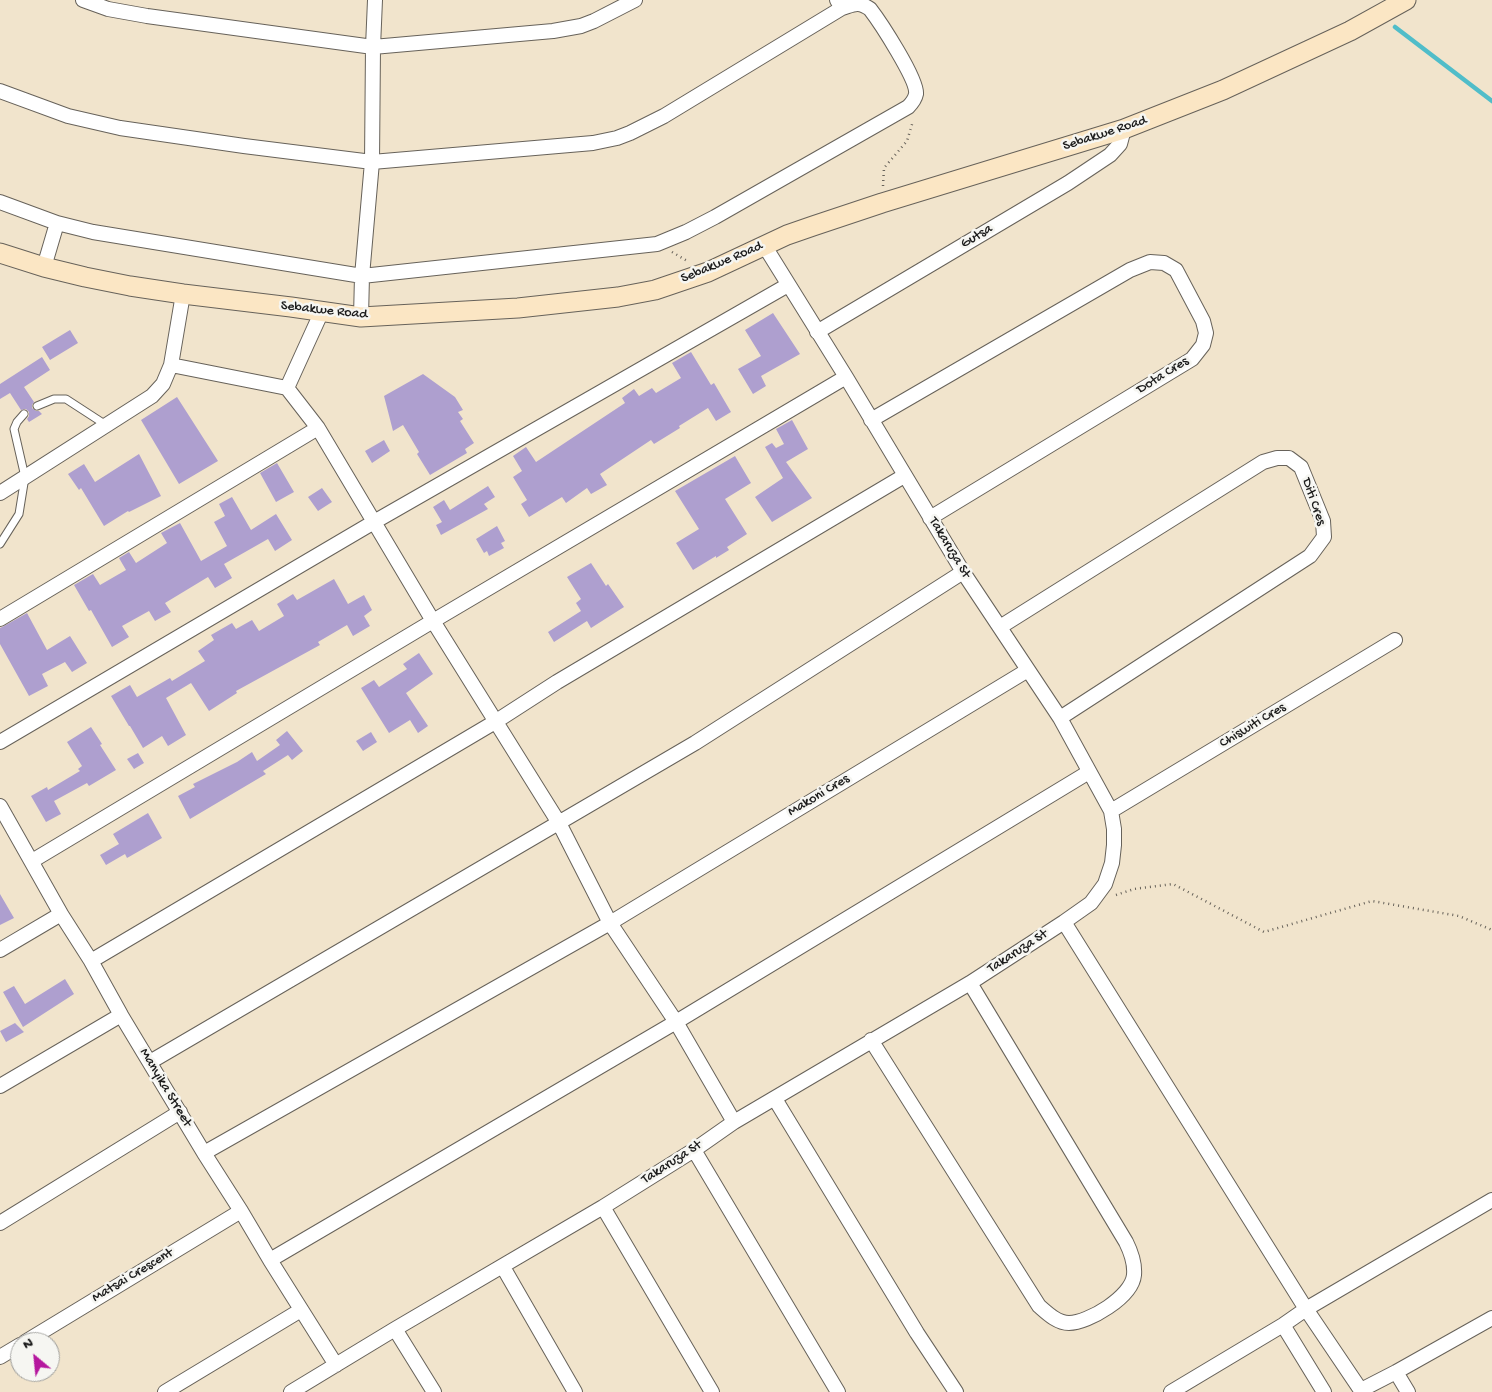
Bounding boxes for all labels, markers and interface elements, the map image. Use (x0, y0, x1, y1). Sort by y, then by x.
street label: Sebakwe Road (1061, 113, 1149, 155)
street label: Gutsa (958, 221, 996, 253)
street label: Sebakwe Road (679, 238, 765, 288)
street label: Sebakwe Road (280, 298, 368, 324)
street label: Dota Cres (1134, 353, 1192, 399)
street label: Diti Cres (1297, 476, 1329, 528)
street label: Takaruza St (924, 514, 974, 582)
street label: Chiswiti Cres (1217, 700, 1289, 752)
street label: Makoni Cres (785, 771, 853, 821)
street label: Takaruza St (985, 926, 1051, 978)
street label: Manyika Street (135, 1046, 195, 1130)
street label: Takaruza St (639, 1137, 705, 1189)
street label: Matsai Crescent (89, 1245, 177, 1307)
north arrow (10, 1332, 60, 1382)
text: N (20, 1335, 36, 1354)

